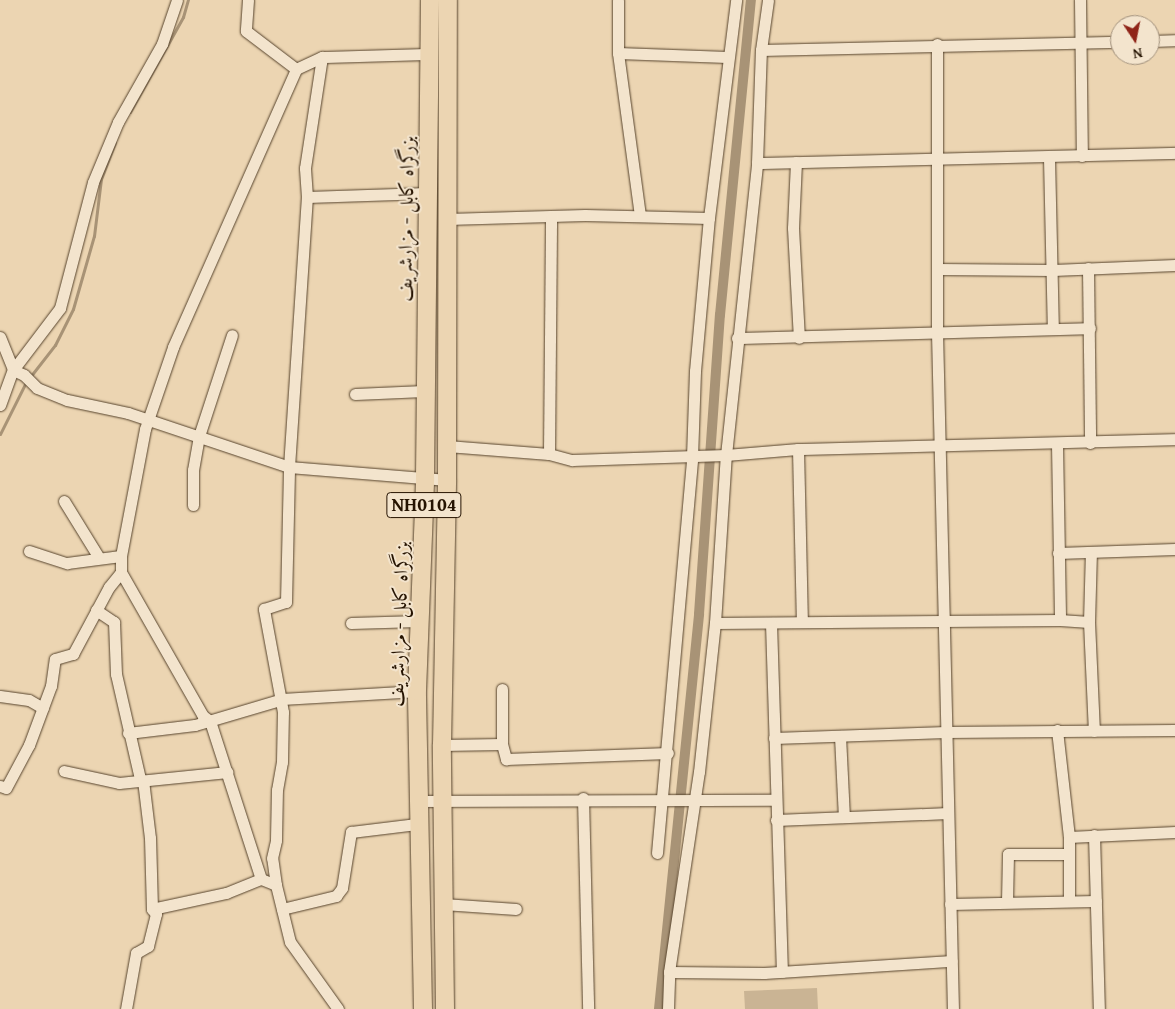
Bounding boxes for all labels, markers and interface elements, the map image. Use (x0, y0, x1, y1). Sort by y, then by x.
north arrow (1110, 15, 1160, 65)
text: N (1131, 43, 1144, 64)
street label: بزرگراه کابل - مزارشریف (392, 136, 418, 302)
road number: NH0104 (385, 488, 463, 522)
street label: بزرگراه کابل - مزارشریف (383, 541, 413, 707)

